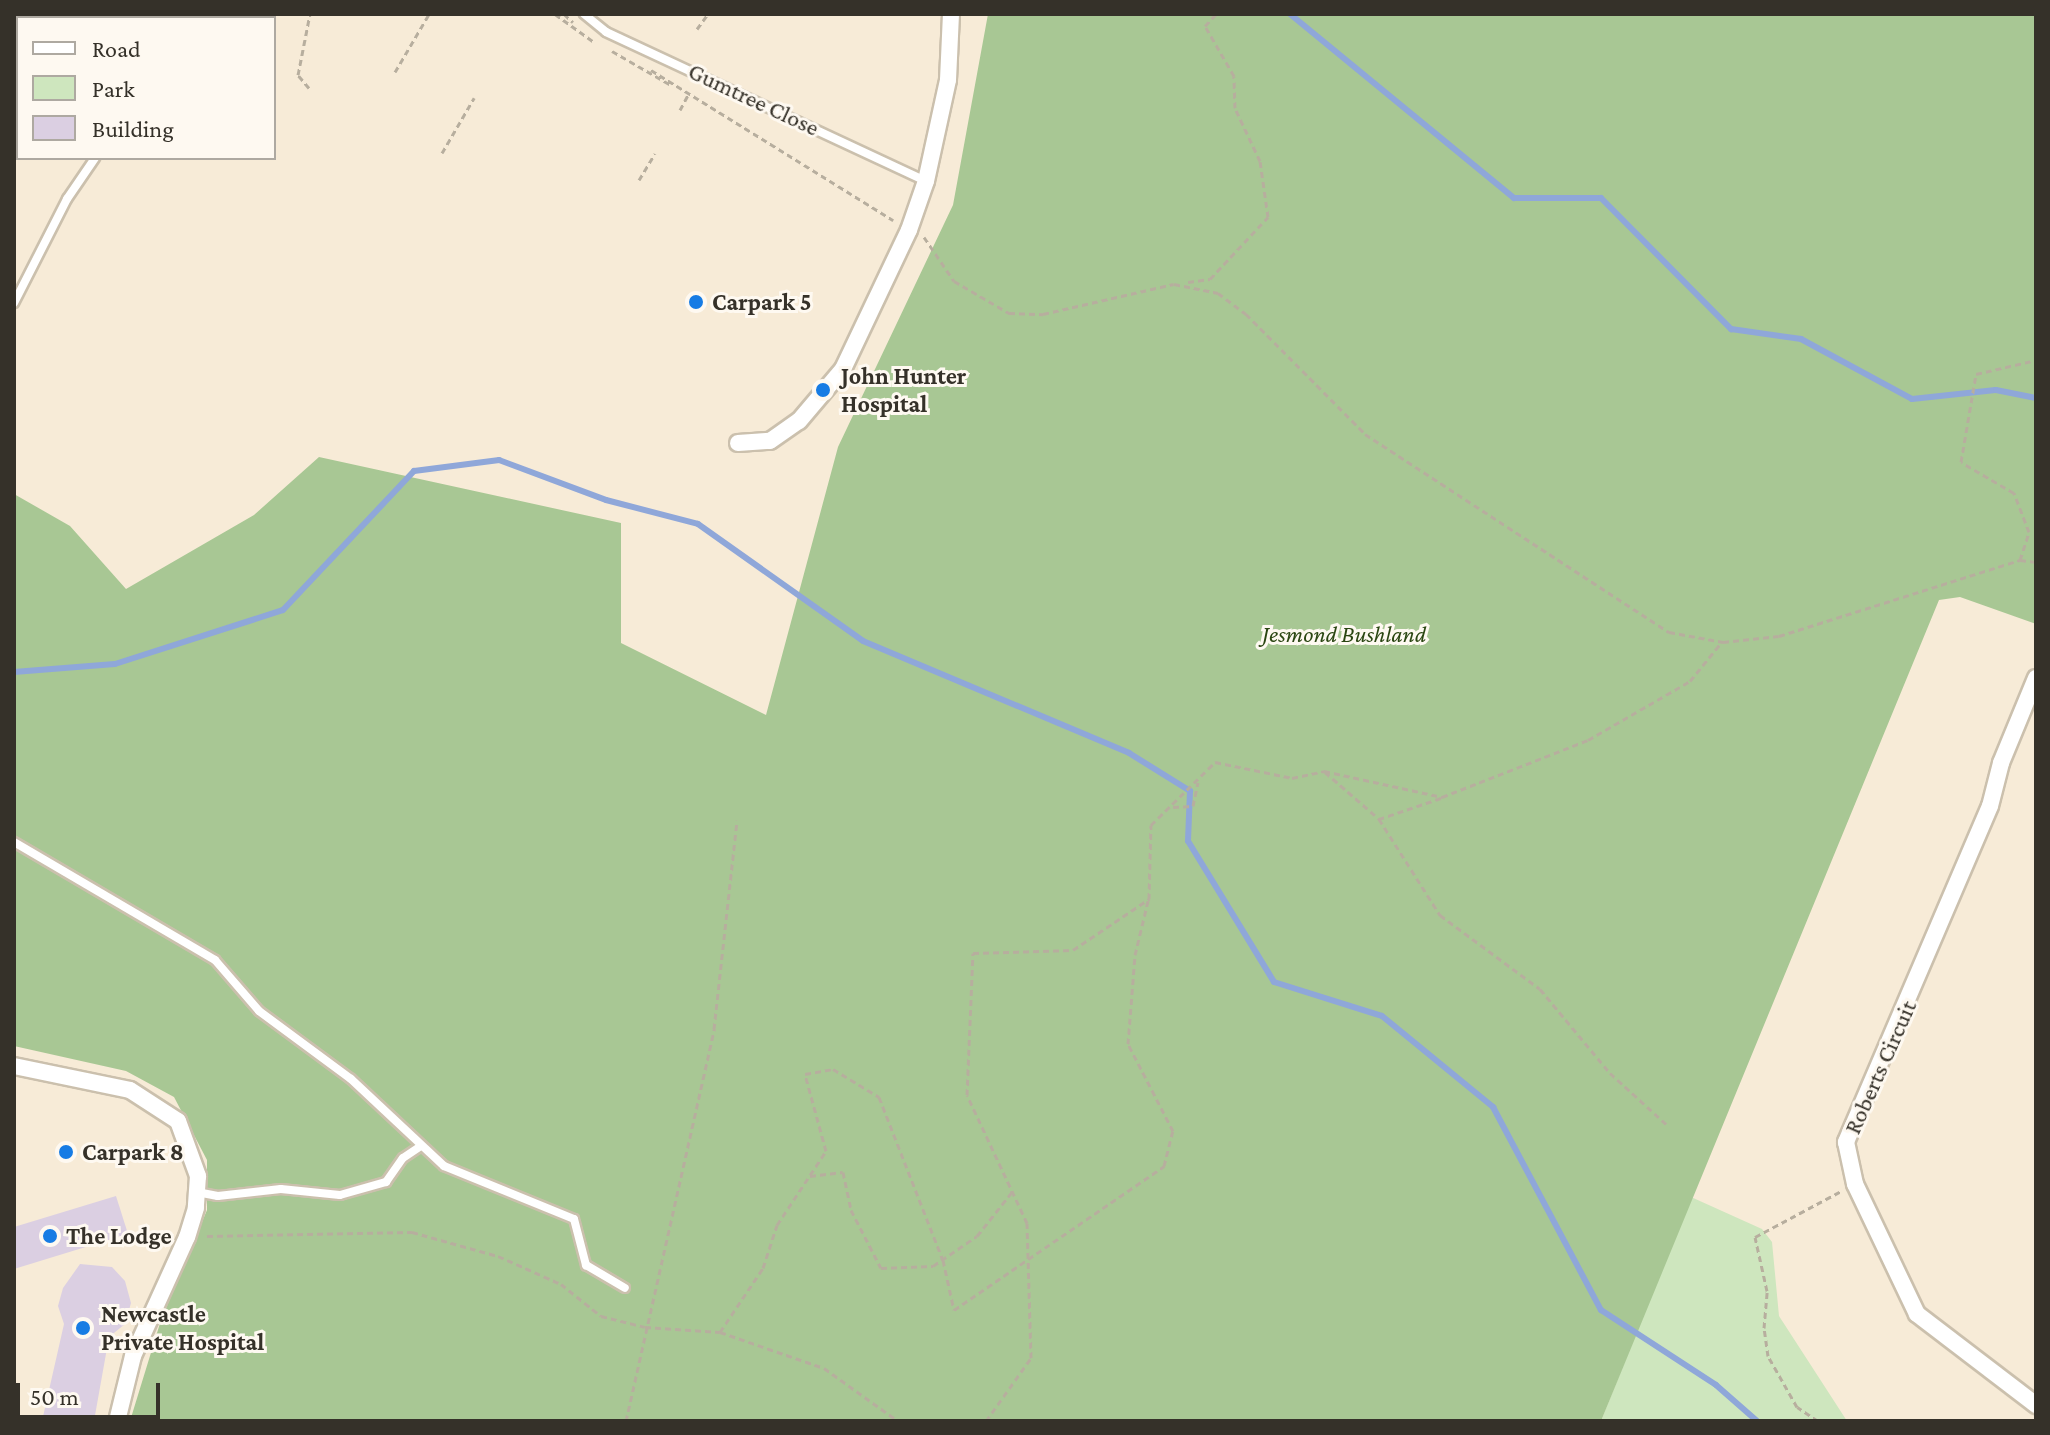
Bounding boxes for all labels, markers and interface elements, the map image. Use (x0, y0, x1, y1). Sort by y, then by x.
legend (16, 16, 276, 160)
text: Road (92, 35, 141, 62)
street label: Gumtree Close (684, 56, 824, 142)
text: Park (92, 75, 135, 102)
text: Building (92, 115, 174, 142)
place label: Carpark 5 (712, 288, 811, 316)
marker: Carpark 5 (687, 293, 705, 311)
place label: John Hunter Hospital (841, 362, 966, 418)
marker: John Hunter Hospital (812, 379, 834, 401)
park label: Jesmond Bushland (1262, 620, 1426, 648)
street label: Roberts Circuit (1838, 996, 1922, 1138)
place label: Carpark 8 (82, 1138, 184, 1166)
marker: Carpark 8 (57, 1143, 75, 1161)
place label: The Lodge (66, 1222, 172, 1250)
marker: The Lodge (41, 1227, 59, 1245)
place label: Newcastle Private Hospital (101, 1300, 264, 1356)
marker: Newcastle Private Hospital (72, 1317, 94, 1339)
scale bar (20, 1367, 164, 1417)
text: 50 m (30, 1383, 79, 1410)

